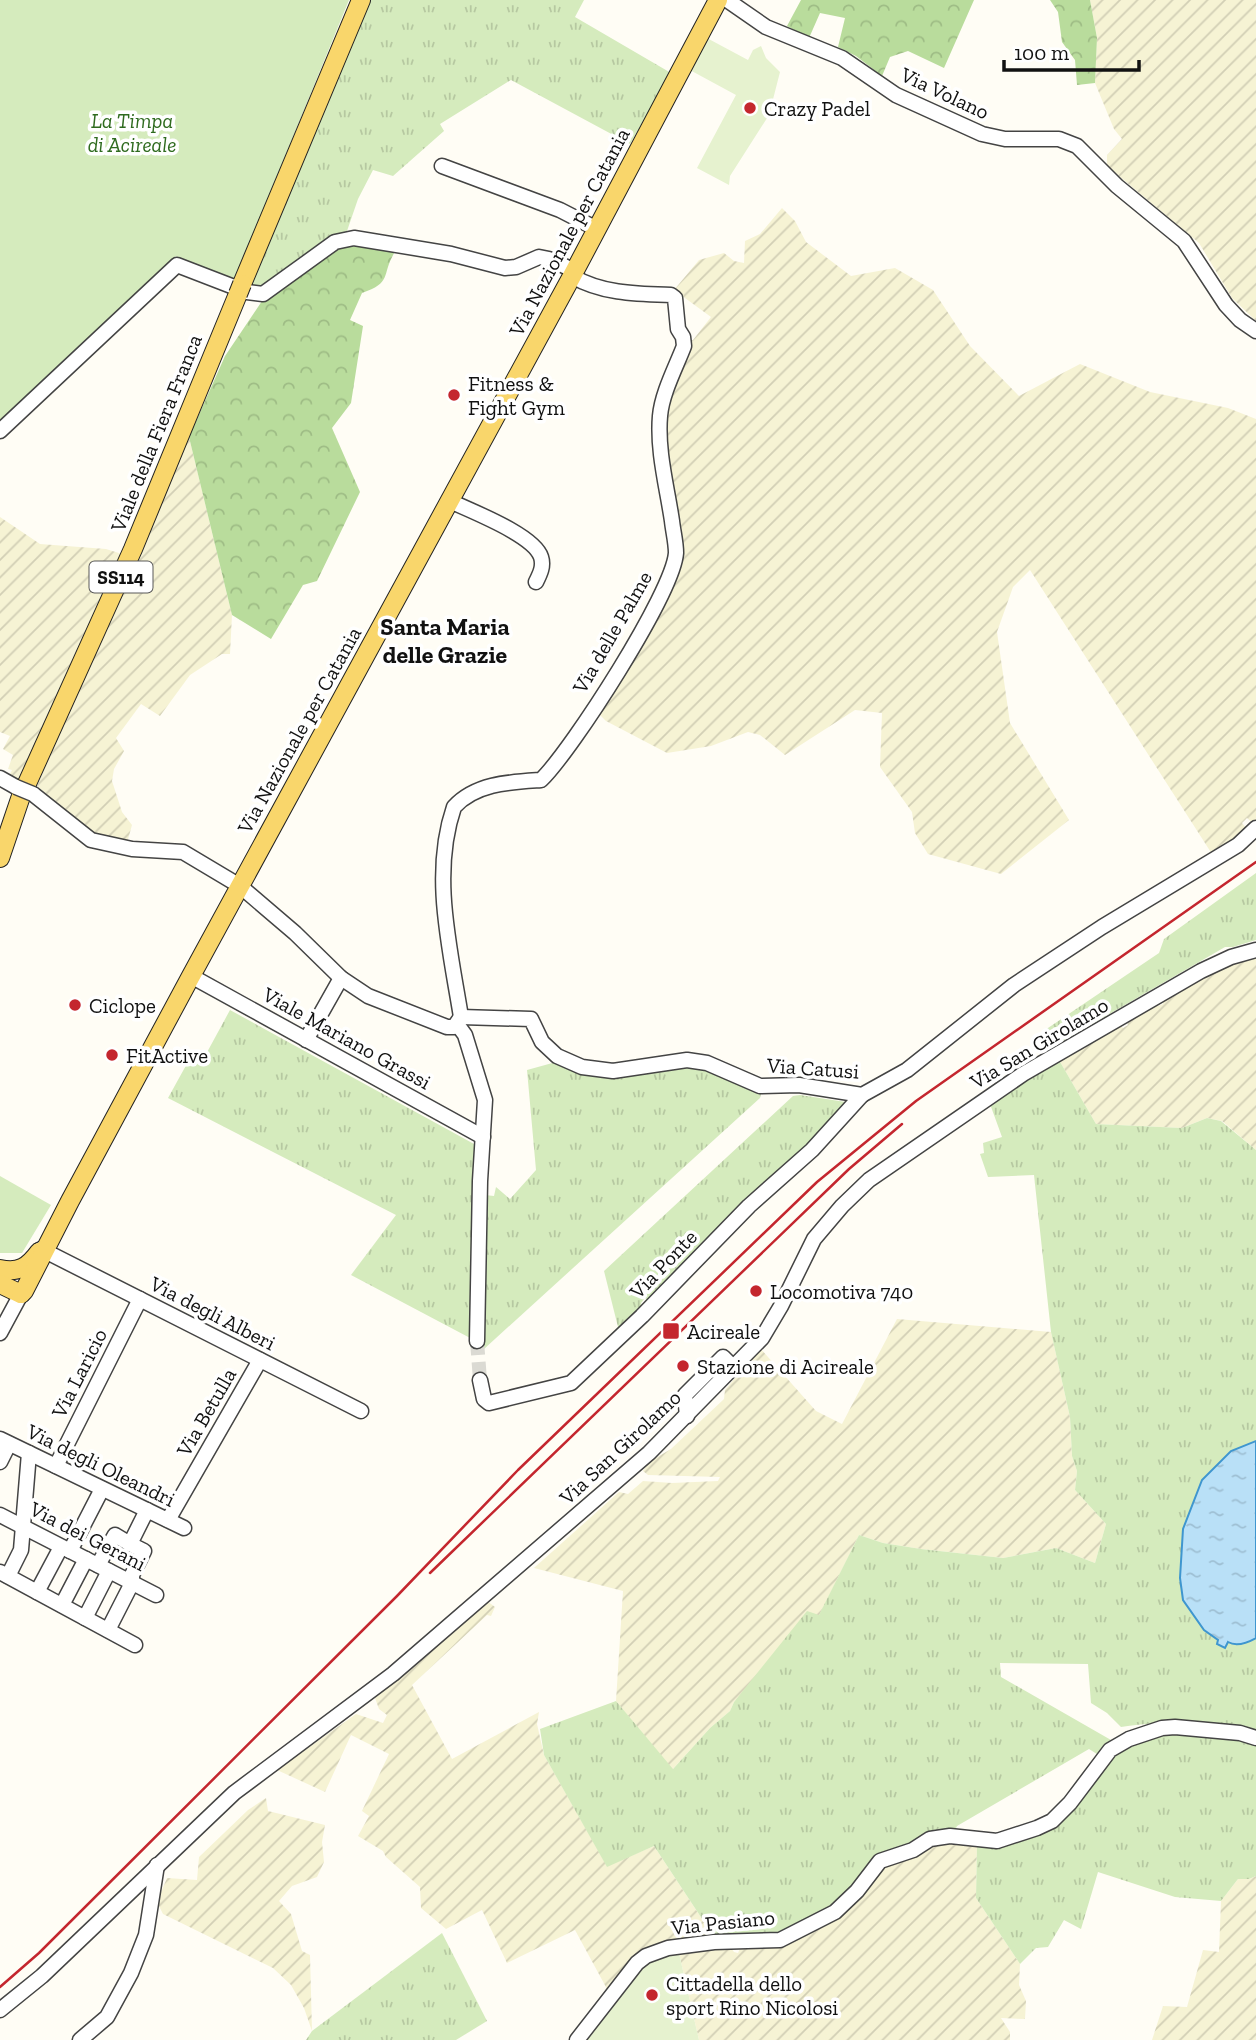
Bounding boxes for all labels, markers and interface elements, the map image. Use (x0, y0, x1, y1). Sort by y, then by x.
scale bar (1004, 28, 1139, 72)
text: 100 m (1014, 40, 1069, 65)
street label: Via Volano (896, 61, 993, 124)
place label: Crazy Padel (764, 96, 871, 121)
marker: Crazy Padel (742, 100, 758, 116)
park label: La Timpa di Acireale (88, 108, 176, 157)
street label: Via Nazionale per Catania (503, 124, 635, 341)
street label: Viale della Fiera Franca (105, 331, 207, 536)
place label: Fitness & Fight Gym (468, 371, 565, 420)
marker: Fitness & Fight Gym (446, 387, 462, 403)
road number: SS114 (90, 562, 152, 592)
street label: Via delle Palme (566, 566, 657, 698)
district label: Santa Maria delle Grazie (380, 612, 510, 669)
street label: Via Nazionale per Catania (231, 622, 366, 839)
street label: Viale Mariano Grassi (258, 981, 435, 1095)
street label: Via San Girolamo (965, 992, 1113, 1095)
place label: Ciclope (89, 993, 156, 1018)
marker: Ciclope (67, 997, 83, 1013)
place label: FitActive (126, 1043, 208, 1068)
marker: FitActive (104, 1047, 120, 1063)
street label: Via Catusi (765, 1052, 860, 1084)
street label: Via Ponte (623, 1224, 702, 1304)
street label: Via degli Alberi (145, 1270, 280, 1355)
place label: Locomotiva 740 (770, 1279, 913, 1304)
marker: Locomotiva 740 (748, 1283, 764, 1299)
place label: Acireale (687, 1319, 760, 1344)
marker: Acireale (661, 1321, 681, 1341)
street label: Via Laricio (45, 1324, 112, 1423)
place label: Stazione di Acireale (697, 1354, 874, 1379)
marker: Stazione di Acireale (675, 1358, 691, 1374)
street label: Via Betulla (170, 1364, 241, 1461)
street label: Via San Girolamo (553, 1384, 686, 1510)
street label: Via degli Oleandri (22, 1418, 179, 1512)
street label: Via dei Gerani (25, 1496, 150, 1576)
street label: Via Pasiano (669, 1904, 776, 1940)
place label: Cittadella dello sport Rino Nicolosi (666, 1971, 838, 2020)
marker: Cittadella dello sport Rino Nicolosi (644, 1987, 660, 2003)

